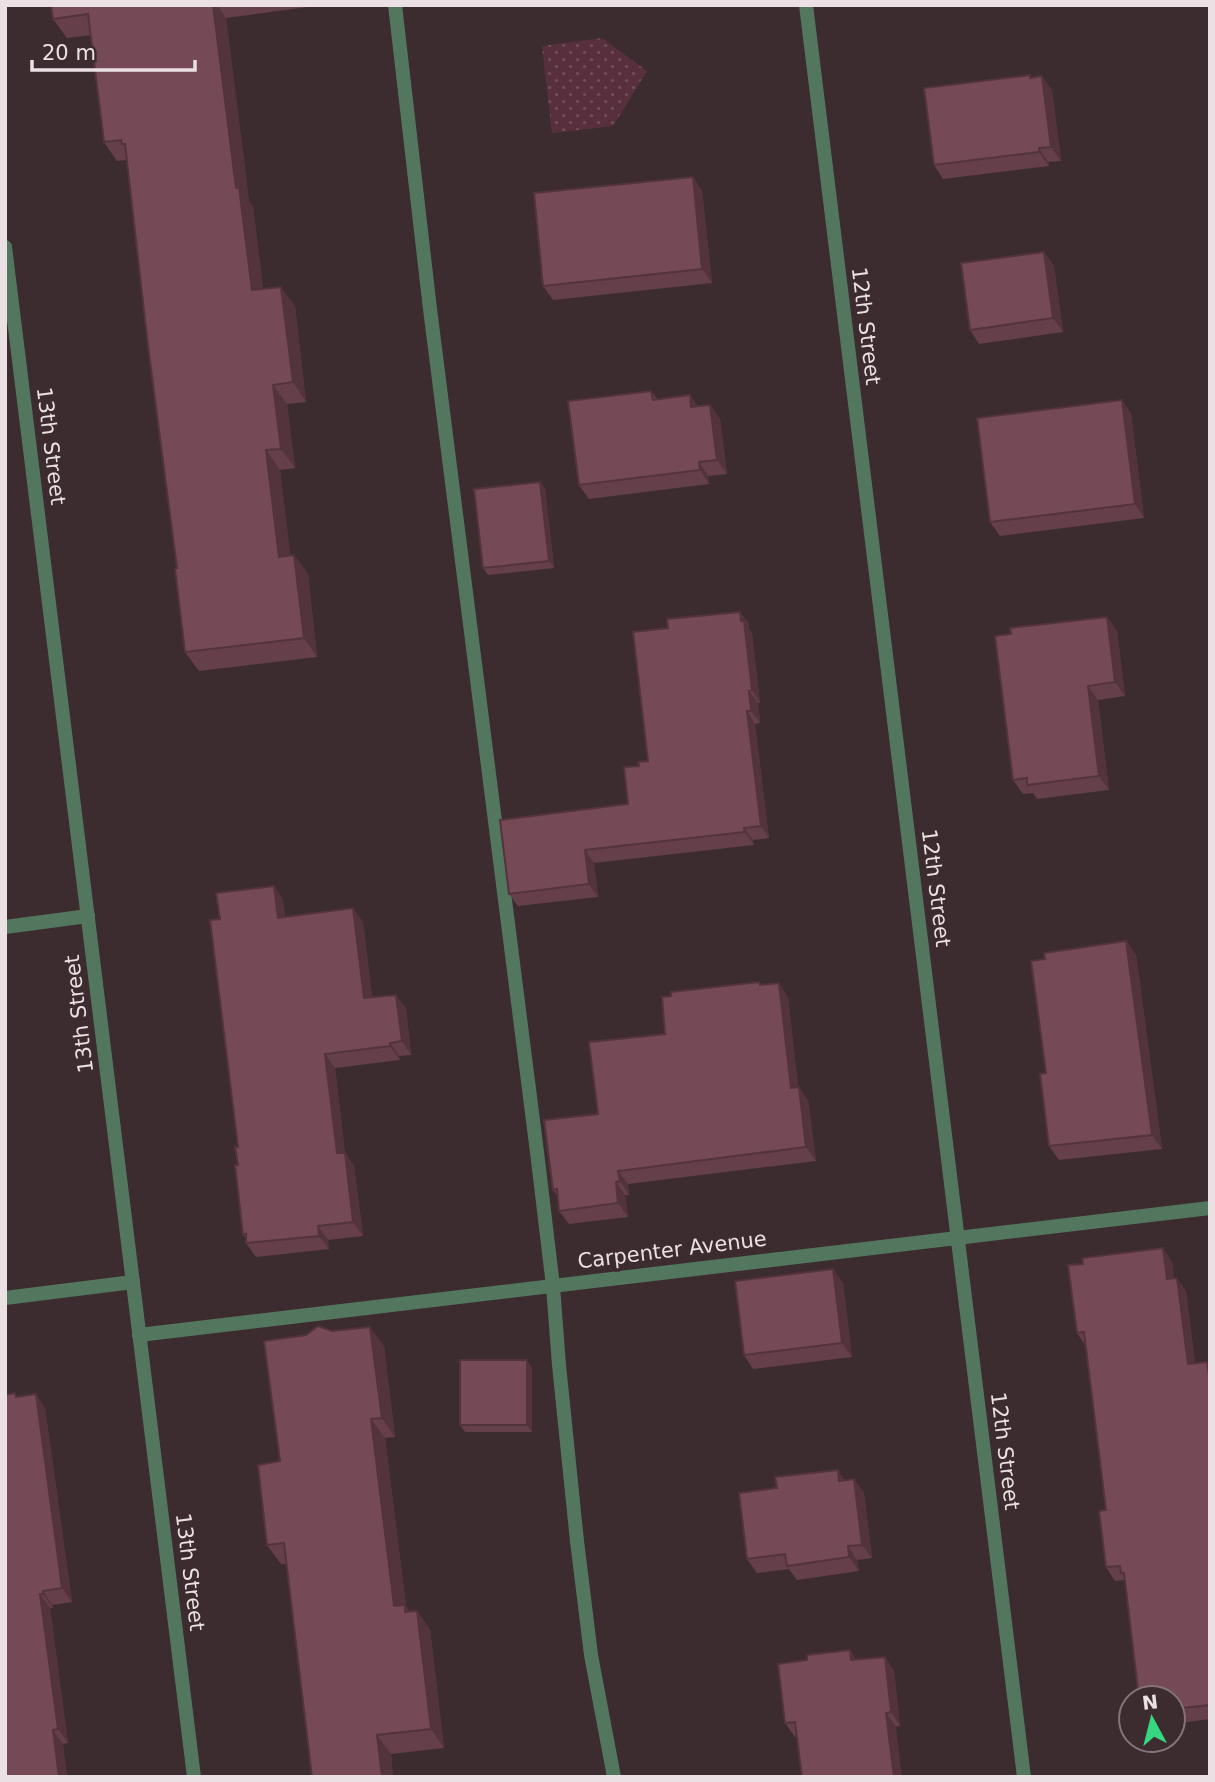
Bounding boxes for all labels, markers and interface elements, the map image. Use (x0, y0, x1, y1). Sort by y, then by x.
scale bar (32, 28, 194, 72)
text: 20 m (42, 41, 96, 65)
street label: 12th Street (847, 266, 885, 386)
street label: 13th Street (32, 386, 70, 506)
street label: 12th Street (917, 828, 955, 948)
street label: 13th Street (60, 954, 98, 1074)
street label: Carpenter Avenue (576, 1226, 768, 1274)
street label: 12th Street (986, 1391, 1024, 1511)
street label: 13th Street (171, 1512, 209, 1632)
north arrow (1117, 1684, 1187, 1754)
text: N (1141, 1690, 1159, 1714)

